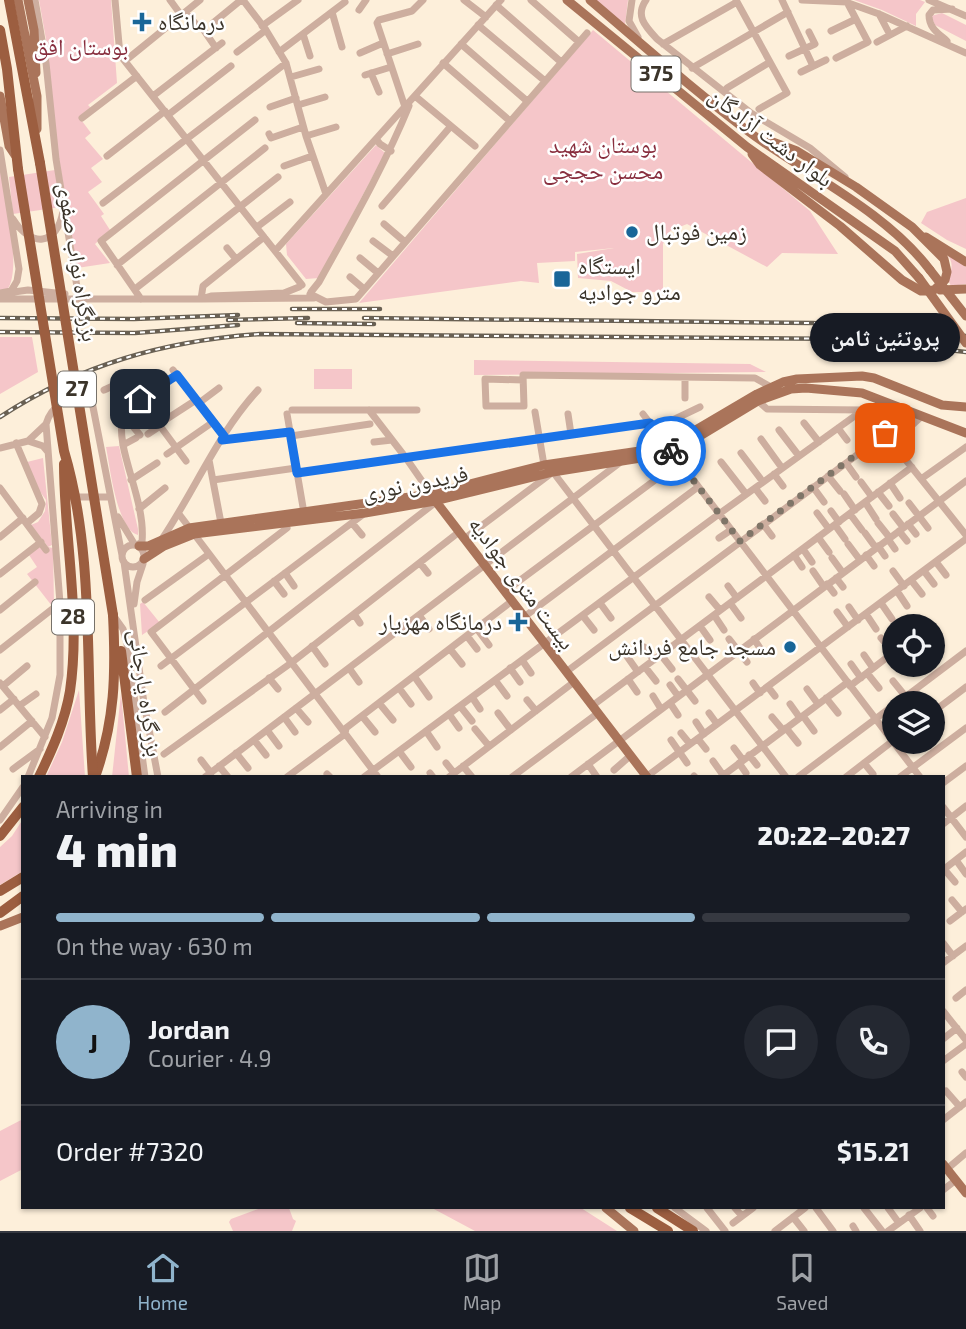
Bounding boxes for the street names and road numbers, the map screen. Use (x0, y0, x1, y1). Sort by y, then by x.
road number: 375 (632, 56, 680, 92)
street label: بلوار دشت آزادگان (703, 80, 840, 193)
street label: بزرگراه نواب صفوی (52, 180, 105, 344)
road number: 27 (58, 372, 96, 406)
street label: فریدون نوری (359, 458, 470, 507)
street label: بیست متری جوادیه (463, 510, 582, 655)
road number: 28 (52, 600, 94, 634)
street label: بزرگراه یارجانی (123, 627, 170, 759)

